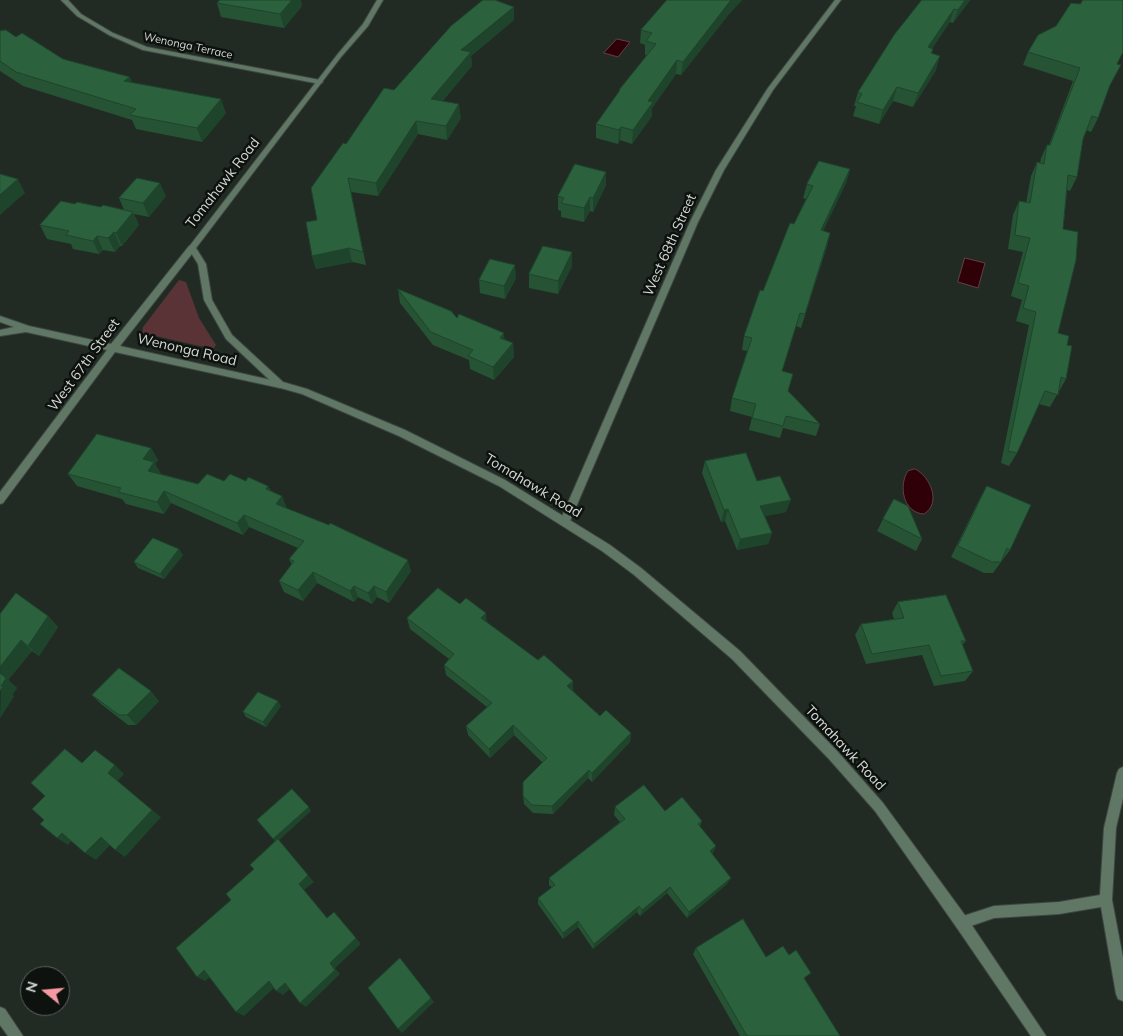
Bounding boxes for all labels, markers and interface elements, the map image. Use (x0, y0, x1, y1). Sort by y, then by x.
street label: Wenonga Terrace (142, 30, 234, 62)
street label: Tomahawk Road (183, 135, 263, 231)
street label: West 68th Street (640, 191, 700, 299)
street label: West 67th Street (45, 316, 123, 414)
street label: Wenonga Road (136, 330, 238, 370)
street label: Tomahawk Road (482, 450, 584, 522)
street label: Tomahawk Road (801, 702, 889, 794)
north arrow (20, 966, 70, 1016)
text: N (21, 979, 42, 995)

